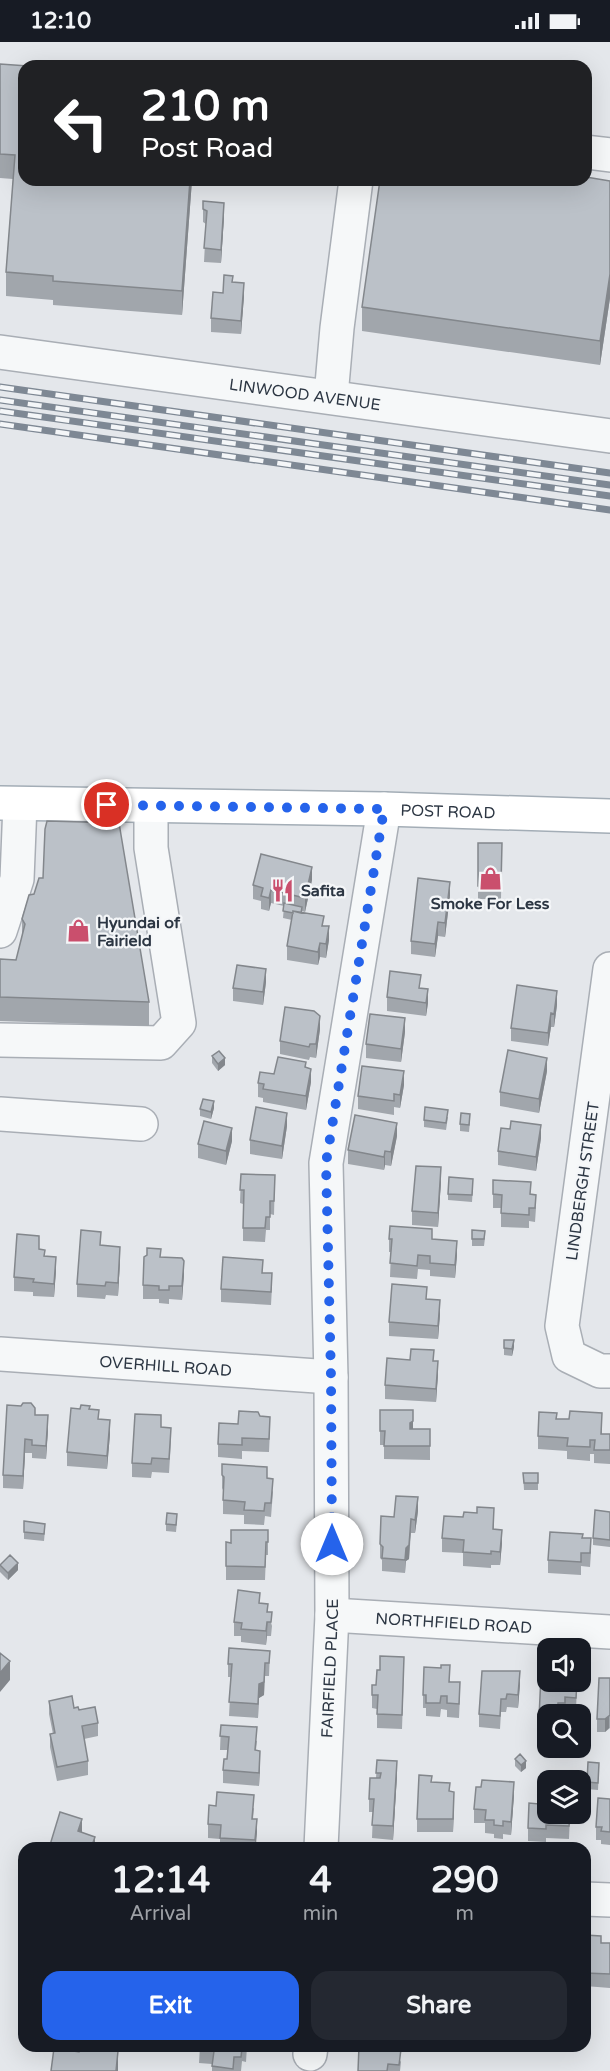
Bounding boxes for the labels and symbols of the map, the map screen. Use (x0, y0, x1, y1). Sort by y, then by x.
street label: LINWOOD AVENUE (228, 375, 382, 415)
pin (81, 779, 132, 830)
street label: POST ROAD (400, 801, 496, 823)
shop icon: Smoke For Less (477, 865, 503, 891)
restaurant icon: Safita (270, 877, 296, 903)
place label: Safita (301, 881, 345, 901)
place label: Smoke For Less (431, 894, 550, 914)
place label: Hyundai of Fairield (97, 913, 181, 951)
shop icon: Hyundai of Fairield (66, 918, 92, 944)
street label: LINDBERGH STREET (562, 1100, 604, 1262)
street label: OVERHILL ROAD (99, 1352, 233, 1381)
position arrow (300, 1512, 364, 1576)
street label: FAIRFIELD PLACE (317, 1598, 343, 1738)
street label: NORTHFIELD ROAD (375, 1609, 533, 1638)

